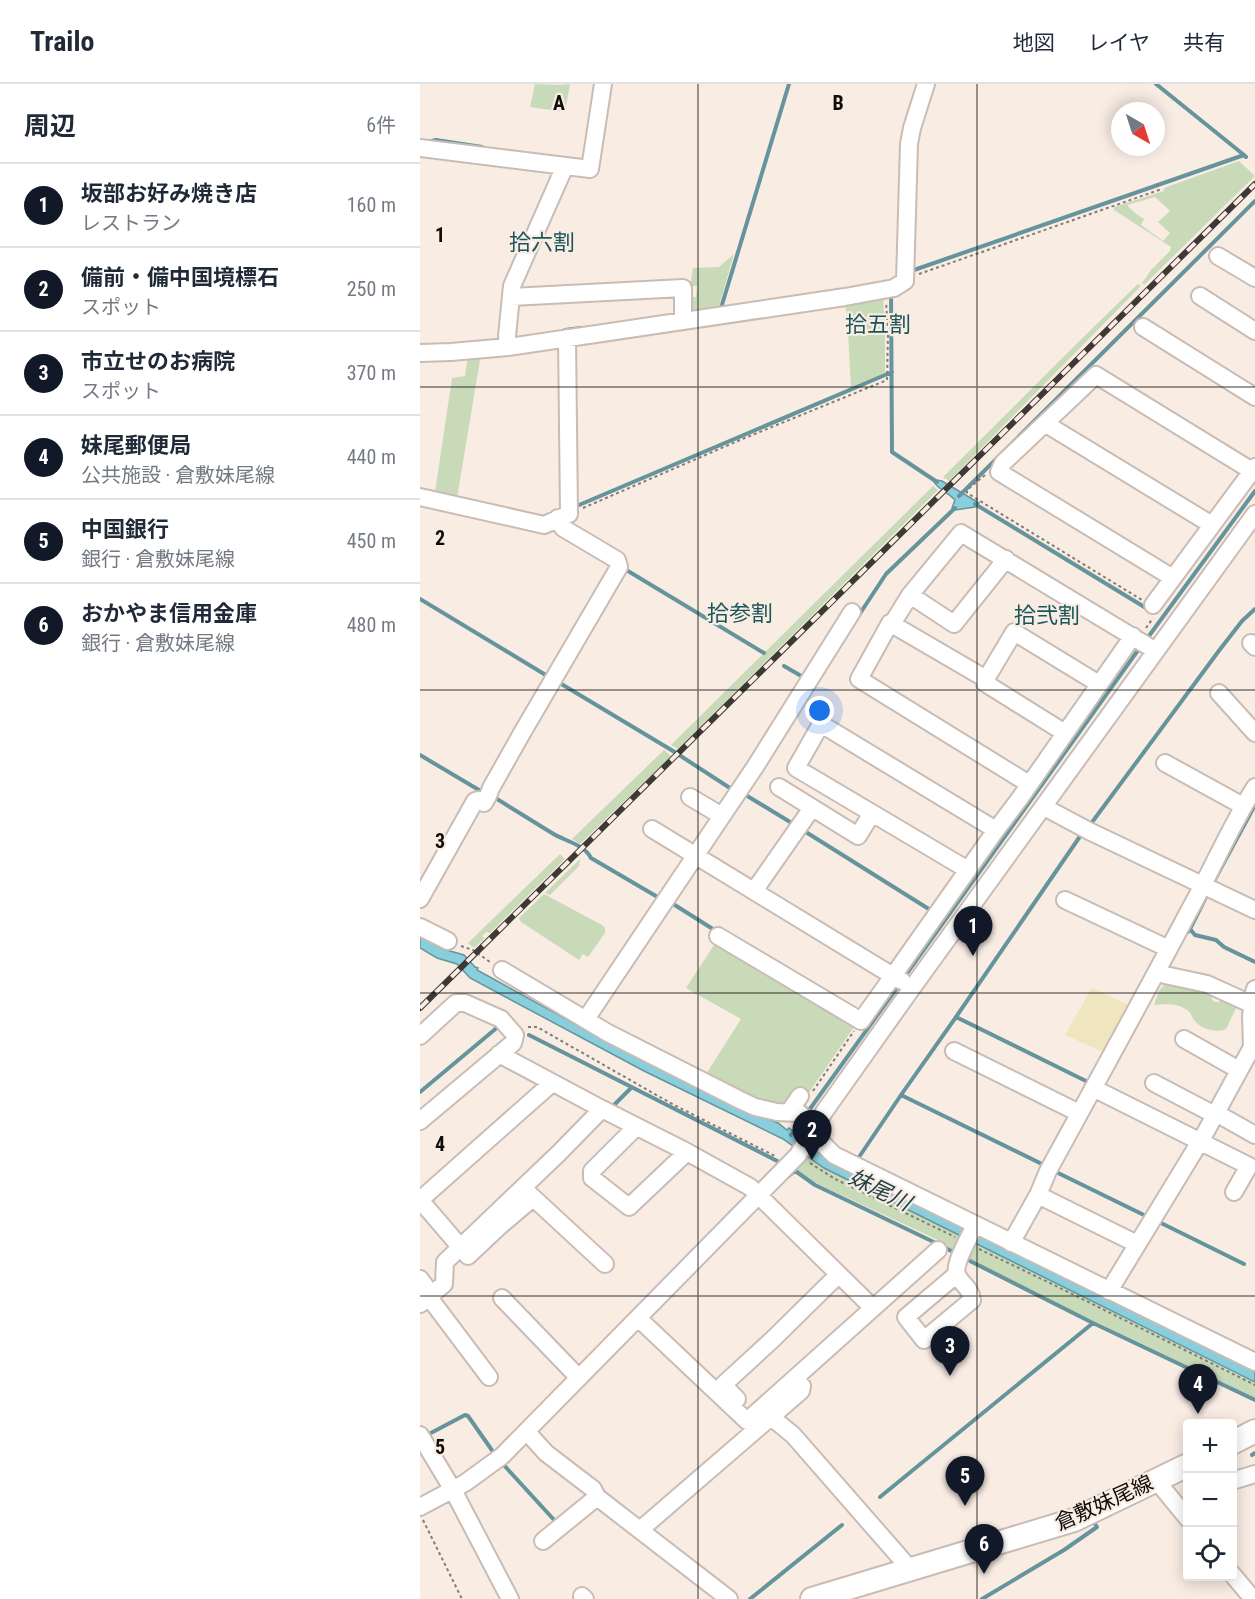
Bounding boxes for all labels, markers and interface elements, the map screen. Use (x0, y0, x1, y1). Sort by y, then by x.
text: Trailo (30, 25, 94, 58)
text: 地図 (1013, 31, 1055, 55)
text: レイヤ (1088, 31, 1150, 55)
text: 共有 (1183, 31, 1225, 55)
text: A (553, 91, 565, 115)
text: B (832, 91, 844, 115)
north arrow (1111, 102, 1165, 156)
text: 周辺 (24, 111, 76, 141)
text: 6件 (366, 113, 396, 137)
text: 坂部お好み焼き店 (81, 181, 257, 206)
text: 1 (38, 193, 49, 217)
text: 160 m (347, 193, 396, 217)
text: レストラン (81, 211, 181, 235)
text: 1 (435, 223, 445, 247)
district label: 拾六割 (509, 230, 575, 255)
text: 備前・備中国境標石 (81, 265, 279, 290)
text: 2 (38, 277, 49, 301)
text: 250 m (347, 277, 396, 301)
text: スポット (81, 295, 161, 319)
district label: 拾五割 (845, 312, 911, 337)
text: 市立せのお病院 (81, 349, 235, 374)
text: 3 (38, 361, 49, 385)
text: 370 m (347, 361, 396, 385)
text: スポット (81, 379, 161, 403)
text: 妹尾郵便局 (81, 433, 191, 458)
text: 4 (38, 445, 49, 469)
text: 440 m (347, 445, 396, 469)
text: 公共施設 · 倉敷妹尾線 (81, 463, 275, 487)
text: 中国銀行 (81, 517, 169, 542)
text: 2 (435, 526, 445, 550)
text: 5 (38, 529, 49, 553)
text: 450 m (347, 529, 396, 553)
text: 銀行 · 倉敷妹尾線 (81, 547, 235, 571)
text: おかやま信用金庫 (81, 601, 257, 626)
district label: 拾参割 (707, 601, 773, 626)
district label: 拾弐割 (1014, 603, 1080, 628)
text: 6 (38, 613, 49, 637)
text: 480 m (347, 613, 396, 637)
text: 銀行 · 倉敷妹尾線 (81, 631, 235, 655)
your location (805, 696, 834, 725)
text: 3 (435, 829, 445, 853)
pin: 1 (954, 906, 992, 956)
pin: 2 (792, 1110, 832, 1160)
text: 4 (435, 1132, 445, 1156)
water label: 妹尾川 (845, 1164, 917, 1217)
pin: 3 (930, 1326, 970, 1376)
pin: 4 (1178, 1364, 1218, 1414)
map controls (1183, 1419, 1237, 1581)
button: + (1183, 1419, 1237, 1473)
text: 5 (435, 1435, 445, 1459)
pin: 5 (946, 1456, 984, 1506)
street label: 倉敷妹尾線 (1051, 1471, 1157, 1535)
button: − (1183, 1473, 1237, 1527)
pin: 6 (964, 1524, 1004, 1574)
button: locate (1183, 1527, 1237, 1581)

